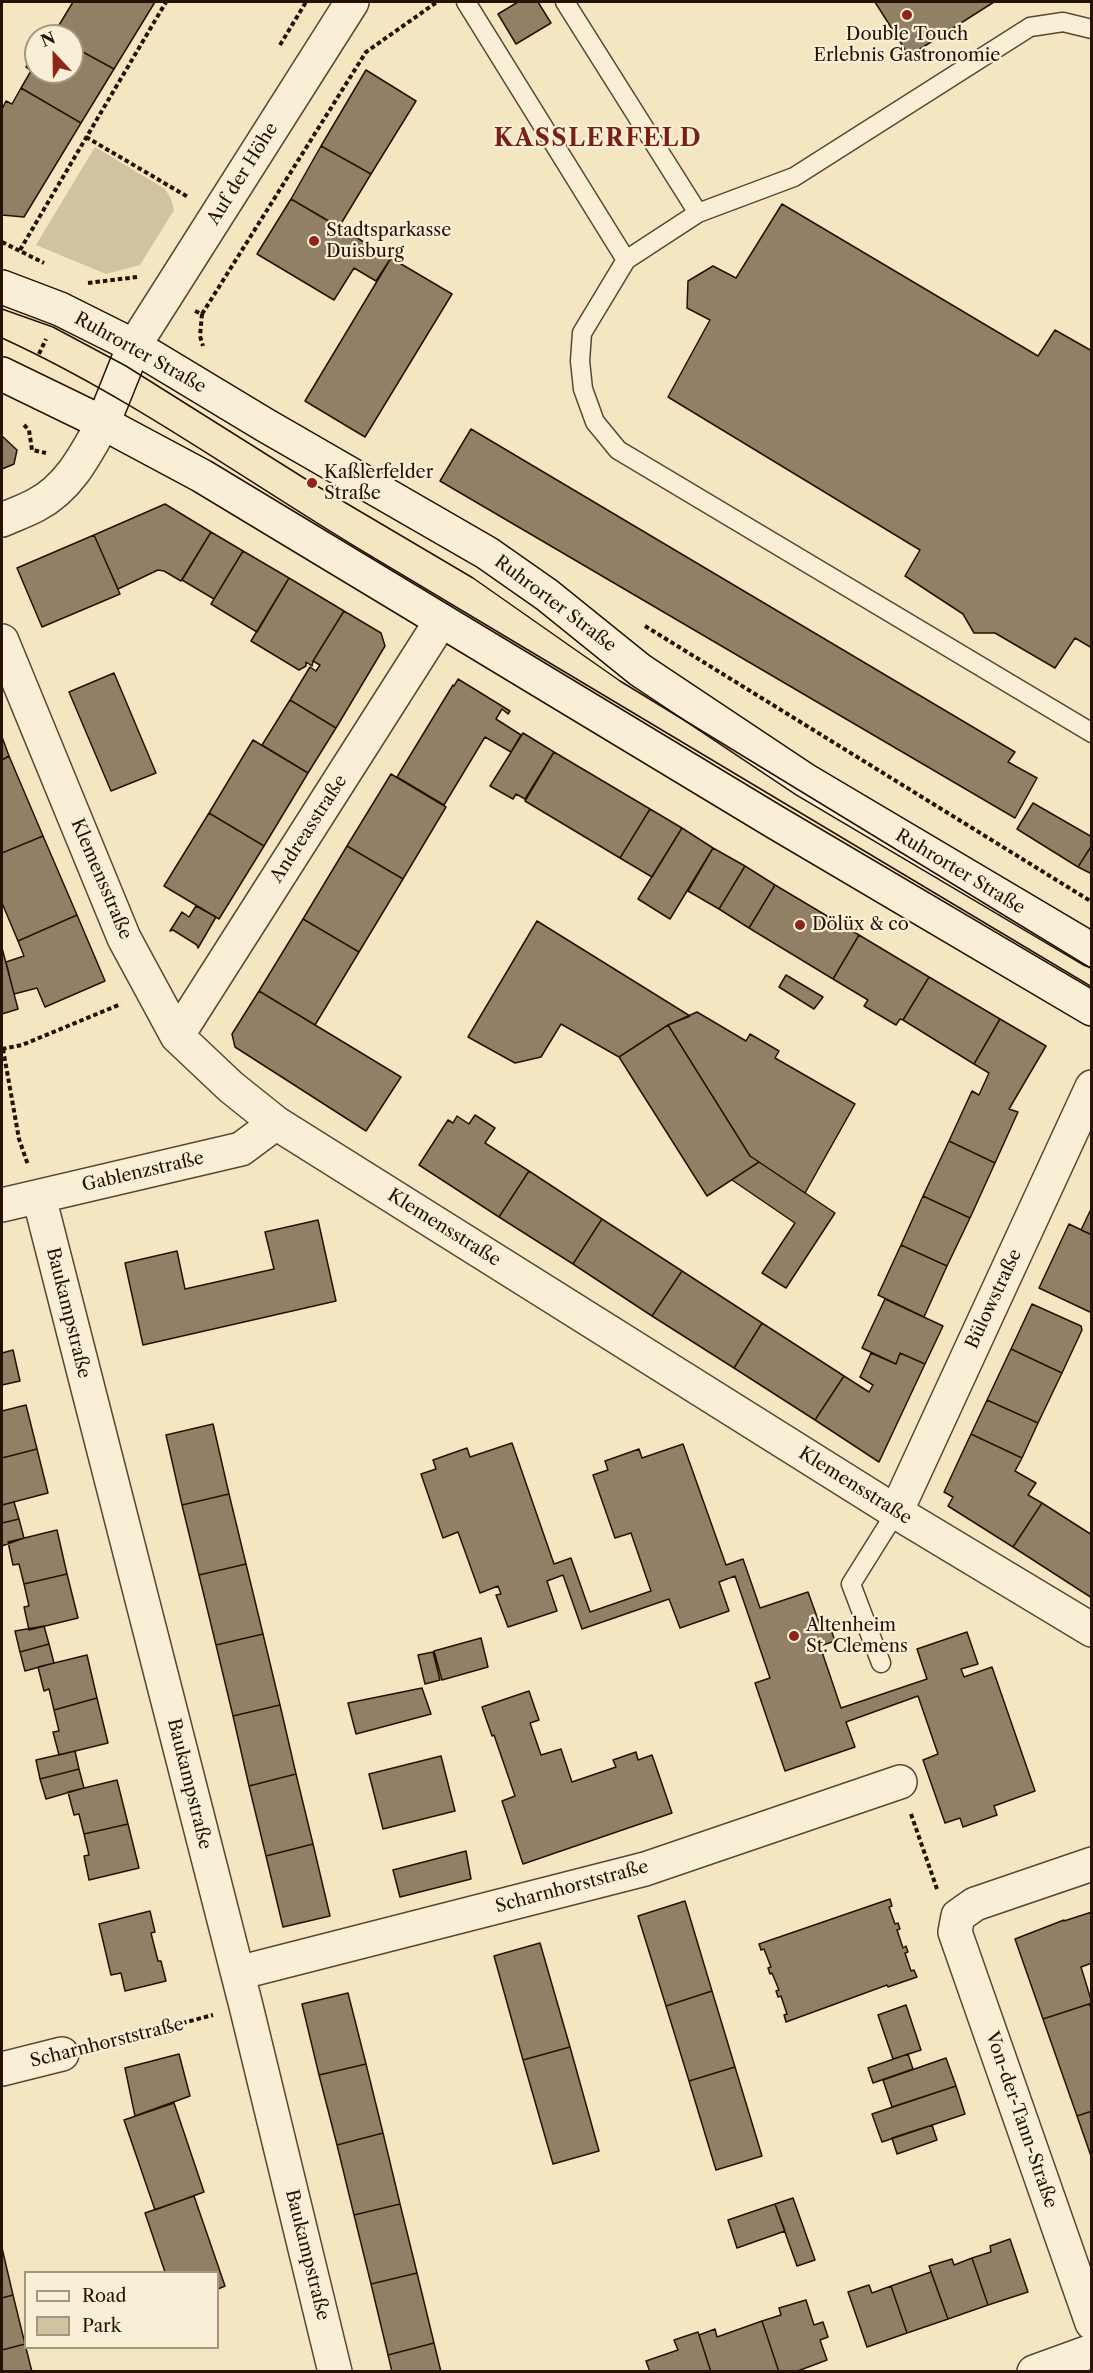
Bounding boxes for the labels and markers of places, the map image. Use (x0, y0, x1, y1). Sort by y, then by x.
marker: Double Touch Erlebnis Gastronomie (900, 8, 914, 22)
place label: Double Touch Erlebnis Gastronomie (814, 24, 1000, 66)
place label: Stadtsparkasse Duisburg (326, 220, 451, 262)
marker: Stadtsparkasse Duisburg (307, 234, 321, 248)
place label: Kaßlerfelder Straße (324, 462, 433, 504)
marker: Kaßlerfelder Straße (305, 476, 319, 490)
place label: Dölüx & co (812, 914, 909, 936)
marker: Dölüx & co (793, 918, 807, 932)
place label: Altenheim St. Clemens (806, 1615, 908, 1658)
marker: Altenheim St. Clemens (787, 1629, 801, 1643)

